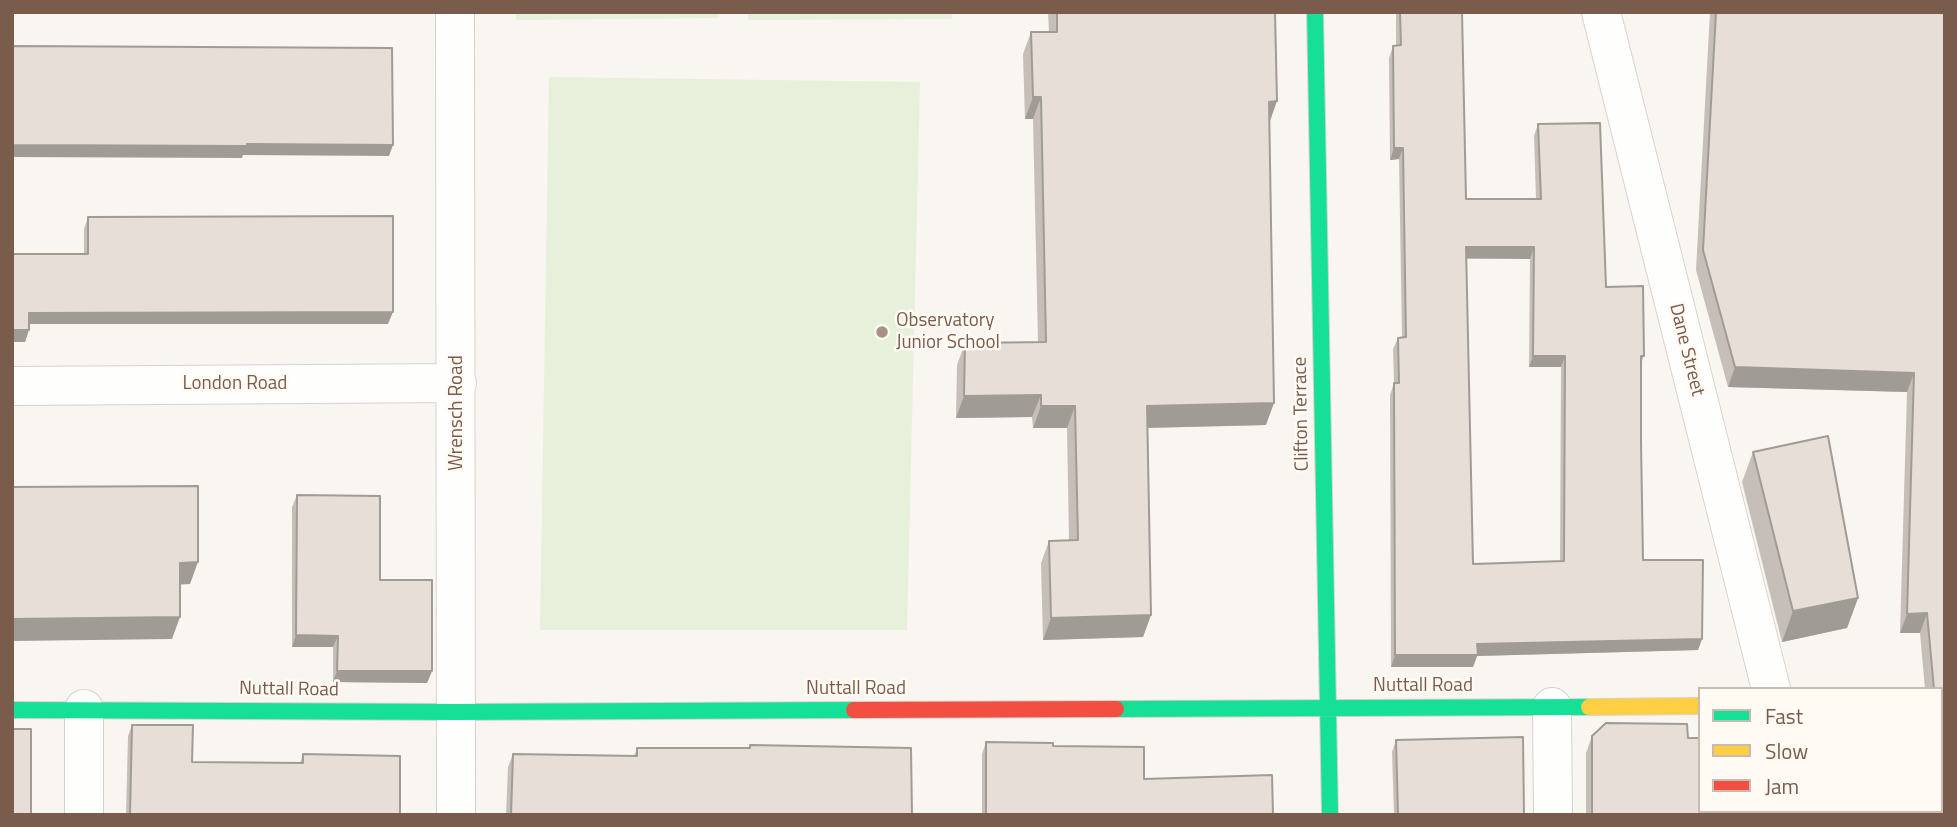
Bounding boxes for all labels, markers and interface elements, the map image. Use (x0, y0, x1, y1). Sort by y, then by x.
street label: Dane Street (1663, 301, 1709, 399)
place label: Observatory Junior School (896, 310, 1000, 354)
marker: Observatory Junior School (874, 324, 890, 340)
street label: Wrensch Road (446, 355, 468, 471)
street label: Clifton Terrace (1290, 357, 1314, 471)
street label: London Road (183, 373, 287, 395)
street label: Nuttall Road (1373, 675, 1473, 697)
street label: Nuttall Road (239, 678, 339, 702)
street label: Nuttall Road (806, 678, 906, 700)
legend (1698, 687, 1943, 813)
text: Fast (1765, 700, 1803, 732)
text: Slow (1765, 735, 1808, 767)
text: Jam (1765, 770, 1799, 802)

